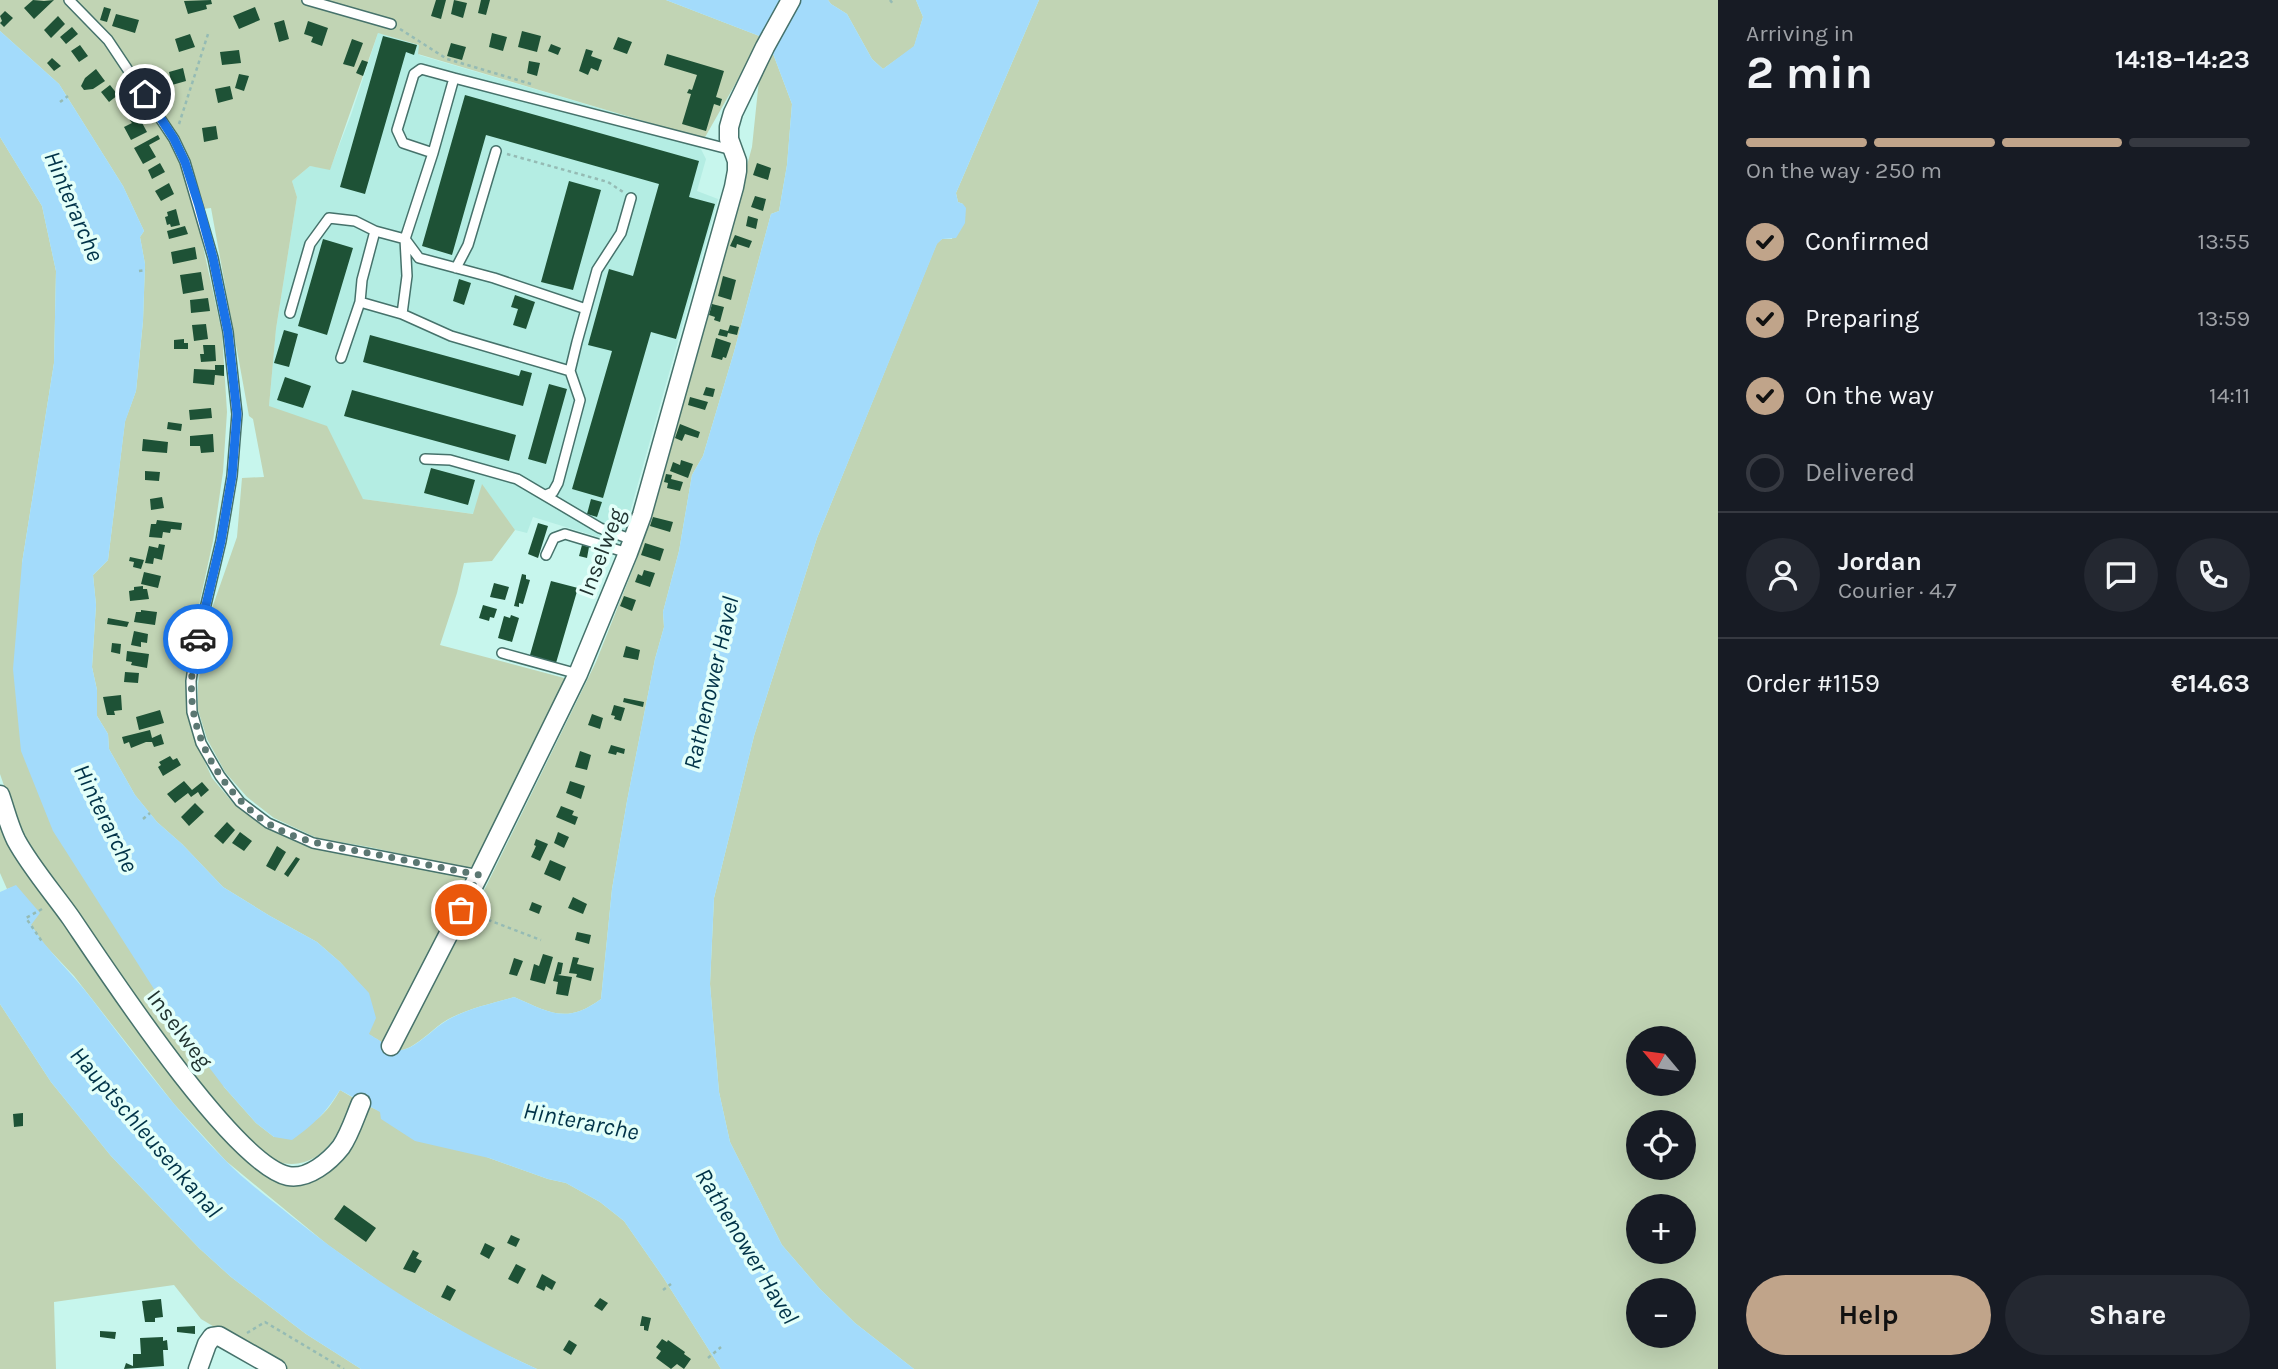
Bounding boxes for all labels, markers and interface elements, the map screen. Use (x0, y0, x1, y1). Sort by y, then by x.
text: Arriving in (1746, 20, 1854, 47)
text: 14:18–14:23 (2115, 44, 2250, 75)
text: 2 min (1746, 46, 1873, 100)
pin (115, 64, 175, 124)
icon: home (126, 75, 164, 113)
water label: Hinterarche (38, 147, 110, 265)
text: On the way · 250 m (1746, 157, 1942, 184)
icon: check (1746, 223, 1784, 261)
text: Confirmed (1805, 226, 1930, 257)
text: 13:55 (2198, 228, 2250, 255)
icon: check (1746, 300, 1784, 338)
text: Preparing (1805, 303, 1919, 334)
text: 13:59 (2197, 305, 2250, 332)
icon: check (1746, 377, 1784, 415)
text: On the way (1805, 380, 1934, 411)
text: 14:11 (2209, 382, 2250, 409)
text: Delivered (1805, 457, 1915, 488)
street label: Inselweg (572, 504, 631, 600)
button: person (1746, 538, 1820, 612)
button: chat (2084, 538, 2158, 612)
button: phone (2176, 538, 2250, 612)
text: Jordan (1838, 546, 1922, 577)
text: Courier · 4.7 (1838, 577, 1957, 604)
water label: Rathenower Havel (677, 594, 745, 772)
courier (163, 604, 233, 674)
icon: car (179, 620, 217, 658)
text: Order #1159 (1746, 668, 1880, 699)
text: €14.63 (2171, 668, 2250, 699)
water label: Hinterarche (68, 759, 144, 877)
pin (431, 880, 491, 940)
icon: bag (442, 891, 480, 929)
street label: Inselweg (141, 984, 218, 1074)
north arrow (1626, 1026, 1696, 1096)
map controls (1626, 1026, 1696, 1348)
water label: Hauptschleusenkanal (64, 1041, 228, 1223)
water label: Hinterarche (521, 1096, 641, 1146)
button: locate (1626, 1110, 1696, 1180)
water label: Rathenower Havel (689, 1163, 805, 1329)
button: + (1626, 1194, 1696, 1264)
button: Help (1746, 1275, 1991, 1355)
button: Share (2005, 1275, 2250, 1355)
button: − (1626, 1278, 1696, 1348)

